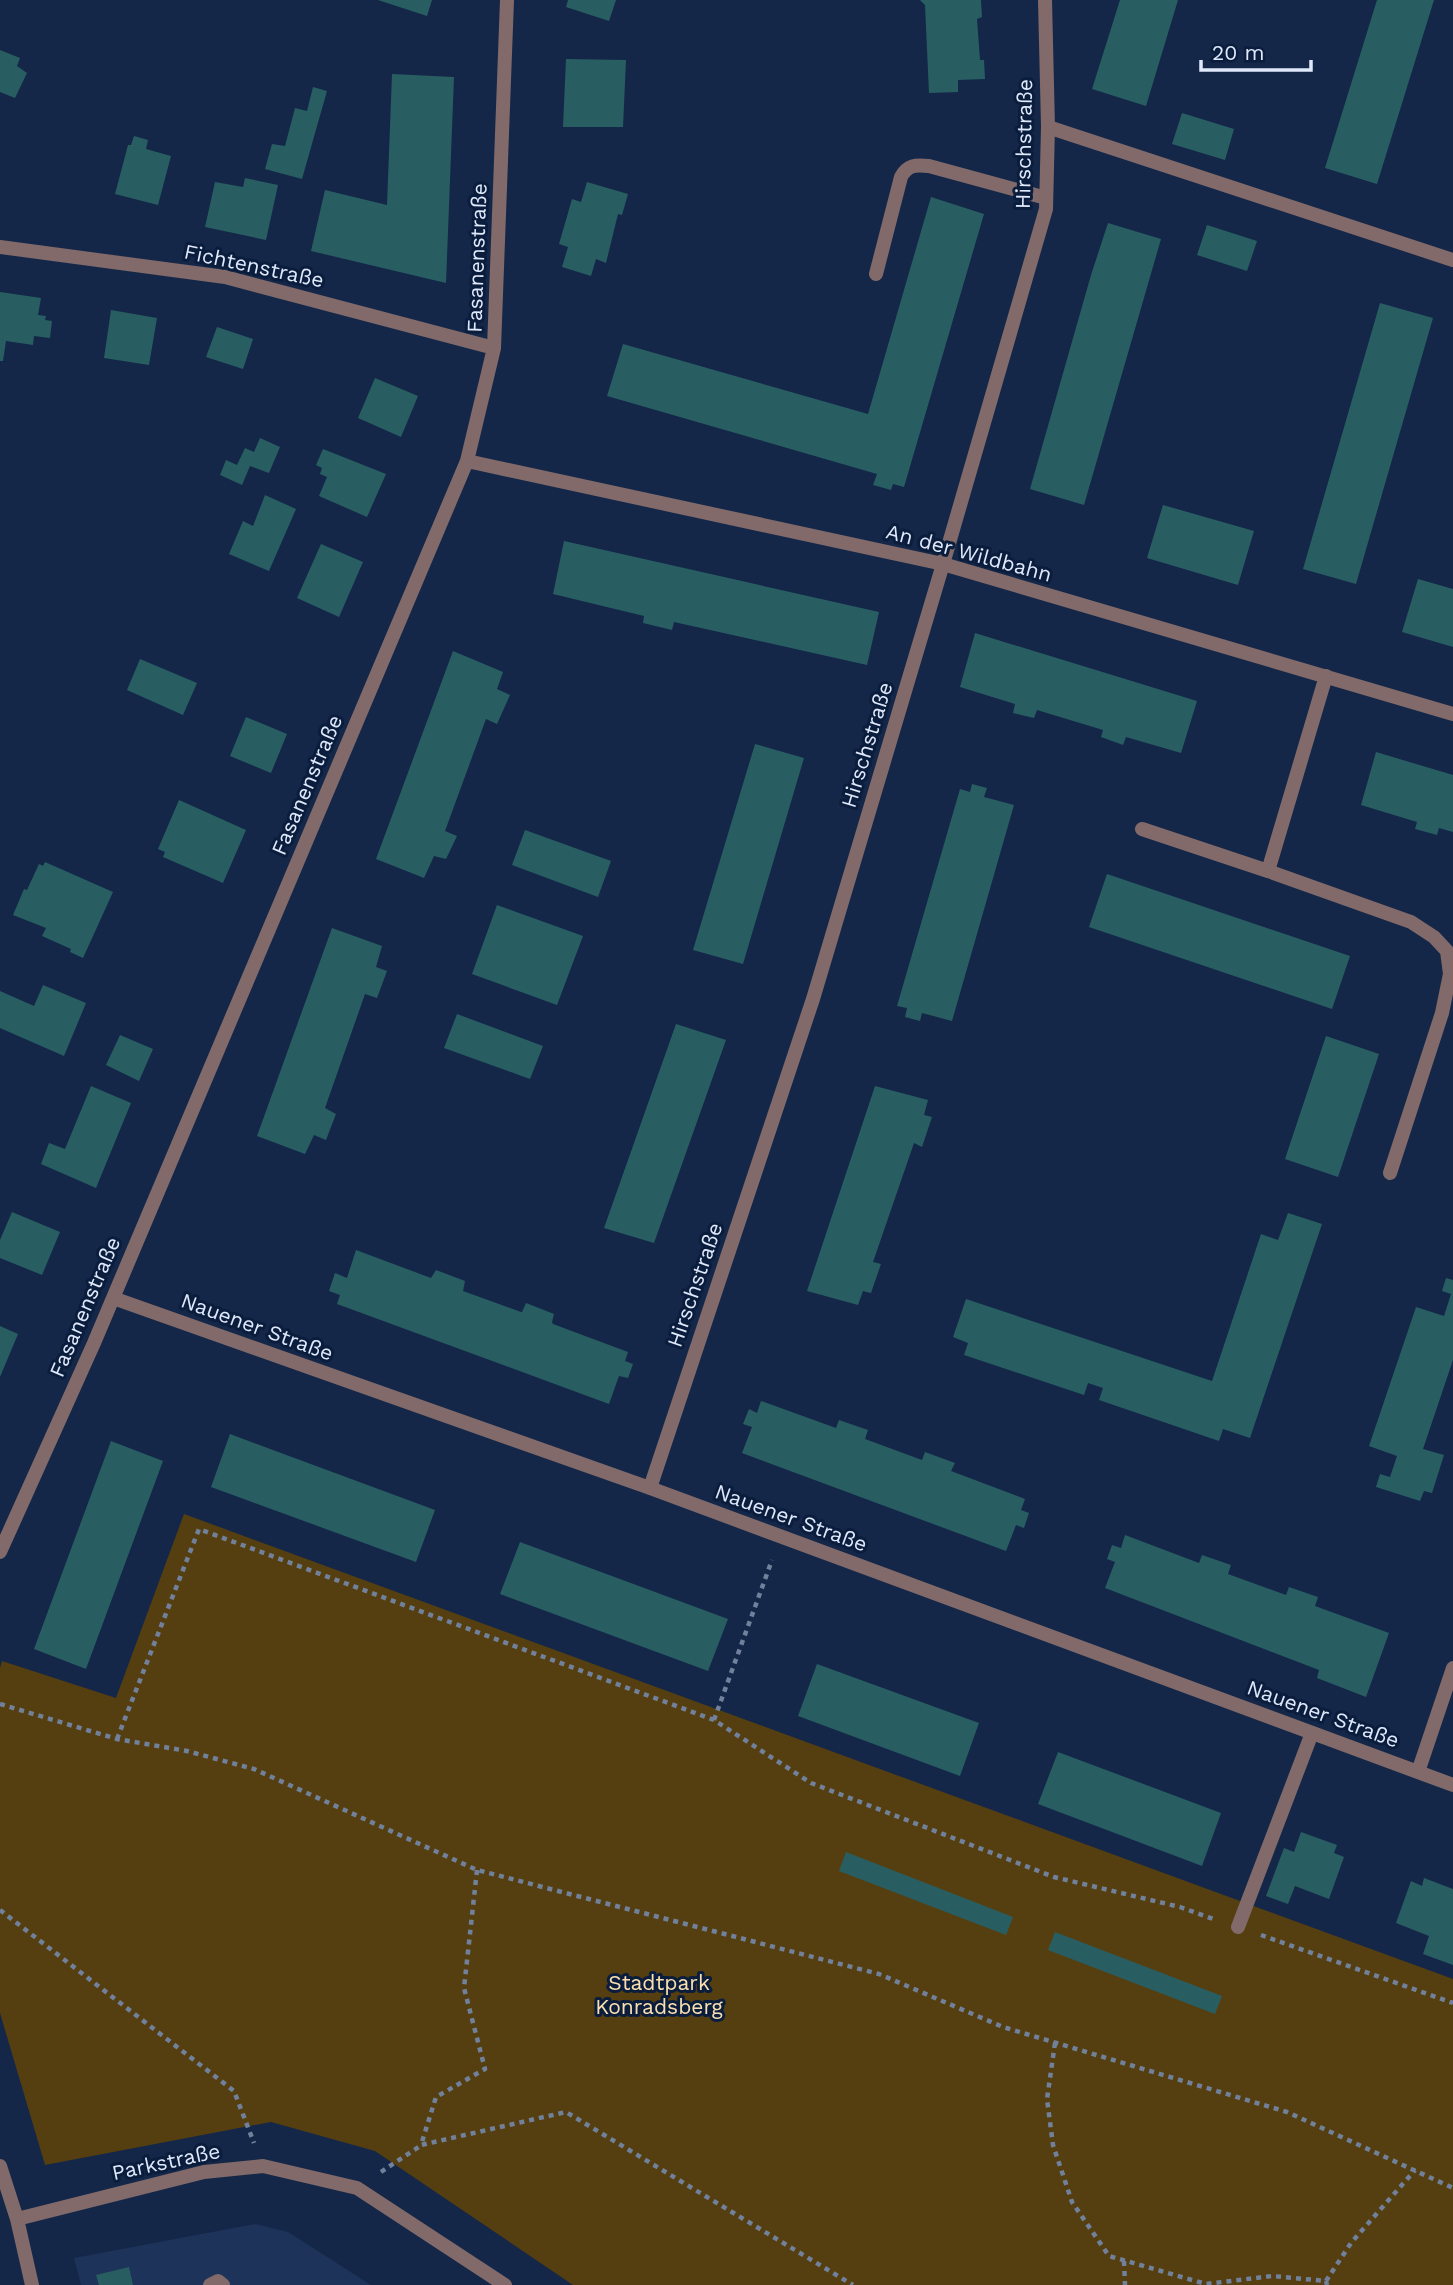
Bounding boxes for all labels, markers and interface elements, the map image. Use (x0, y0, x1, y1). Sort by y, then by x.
scale bar (1201, 28, 1311, 72)
text: 20 m (1212, 40, 1264, 65)
street label: Hirschstraße (1010, 79, 1037, 209)
street label: Fasanenstraße (461, 183, 492, 333)
street label: Fichtenstraße (182, 239, 326, 293)
street label: An der Wildbahn (884, 518, 1055, 587)
street label: Hirschstraße (836, 679, 897, 811)
street label: Fasanenstraße (266, 711, 347, 859)
street label: Hirschstraße (662, 1219, 728, 1350)
street label: Fasanenstraße (44, 1233, 125, 1381)
street label: Nauener Straße (178, 1287, 337, 1366)
street label: Nauener Straße (712, 1478, 871, 1557)
street label: Nauener Straße (1244, 1674, 1403, 1753)
park label: Stadtpark Konradsberg (595, 1970, 724, 2019)
street label: Parkstraße (109, 2138, 222, 2185)

